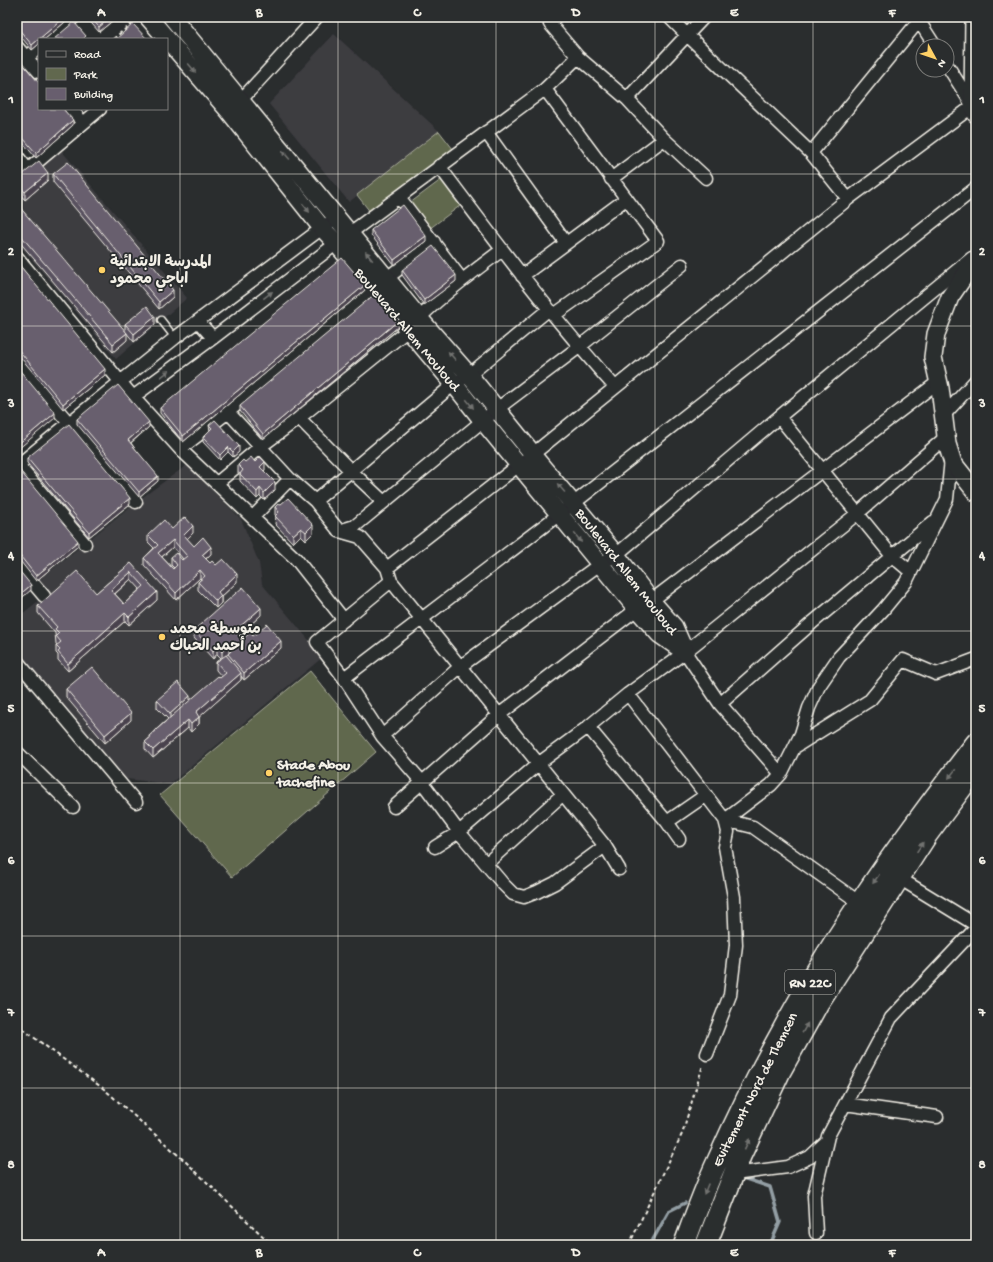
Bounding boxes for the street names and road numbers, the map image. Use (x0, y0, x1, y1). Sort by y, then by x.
street label: Boulevard Allem Mouloud (349, 264, 464, 397)
street label: Boulevard Allem Mouloud (570, 505, 681, 640)
road number: RN 22C (785, 970, 835, 994)
street label: Evitement Nord de Tlemcen (709, 1010, 803, 1170)

